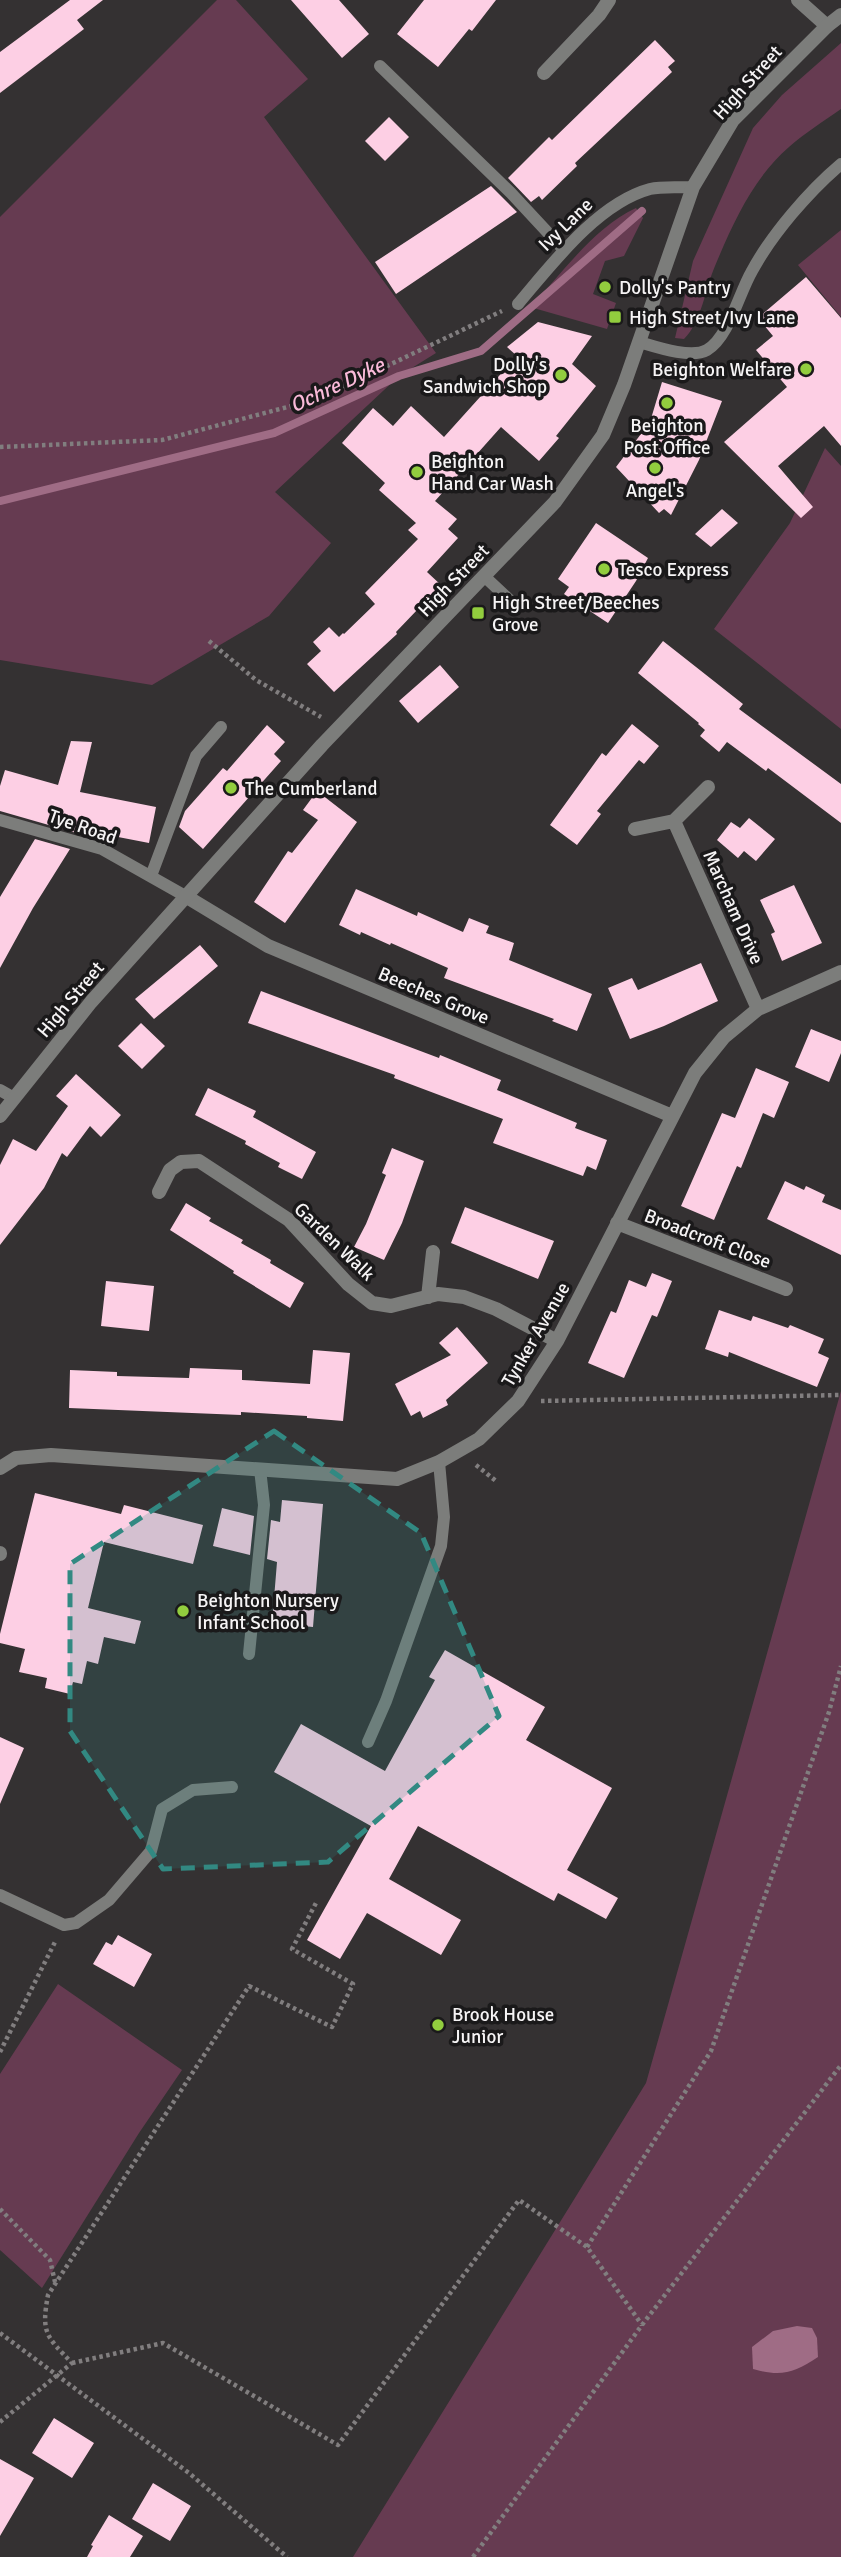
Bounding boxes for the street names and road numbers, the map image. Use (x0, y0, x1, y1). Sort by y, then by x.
street label: High Street (708, 40, 788, 125)
street label: Ivy Lane (533, 193, 598, 256)
street label: High Street (413, 539, 495, 622)
street label: Tye Road (45, 804, 120, 850)
street label: Marcham Drive (697, 847, 769, 968)
street label: High Street (32, 956, 110, 1043)
street label: Beeches Grove (374, 962, 493, 1030)
street label: Garden Walk (289, 1197, 380, 1286)
street label: Broadcroft Close (641, 1204, 774, 1274)
street label: Tynker Avenue (496, 1278, 575, 1391)

